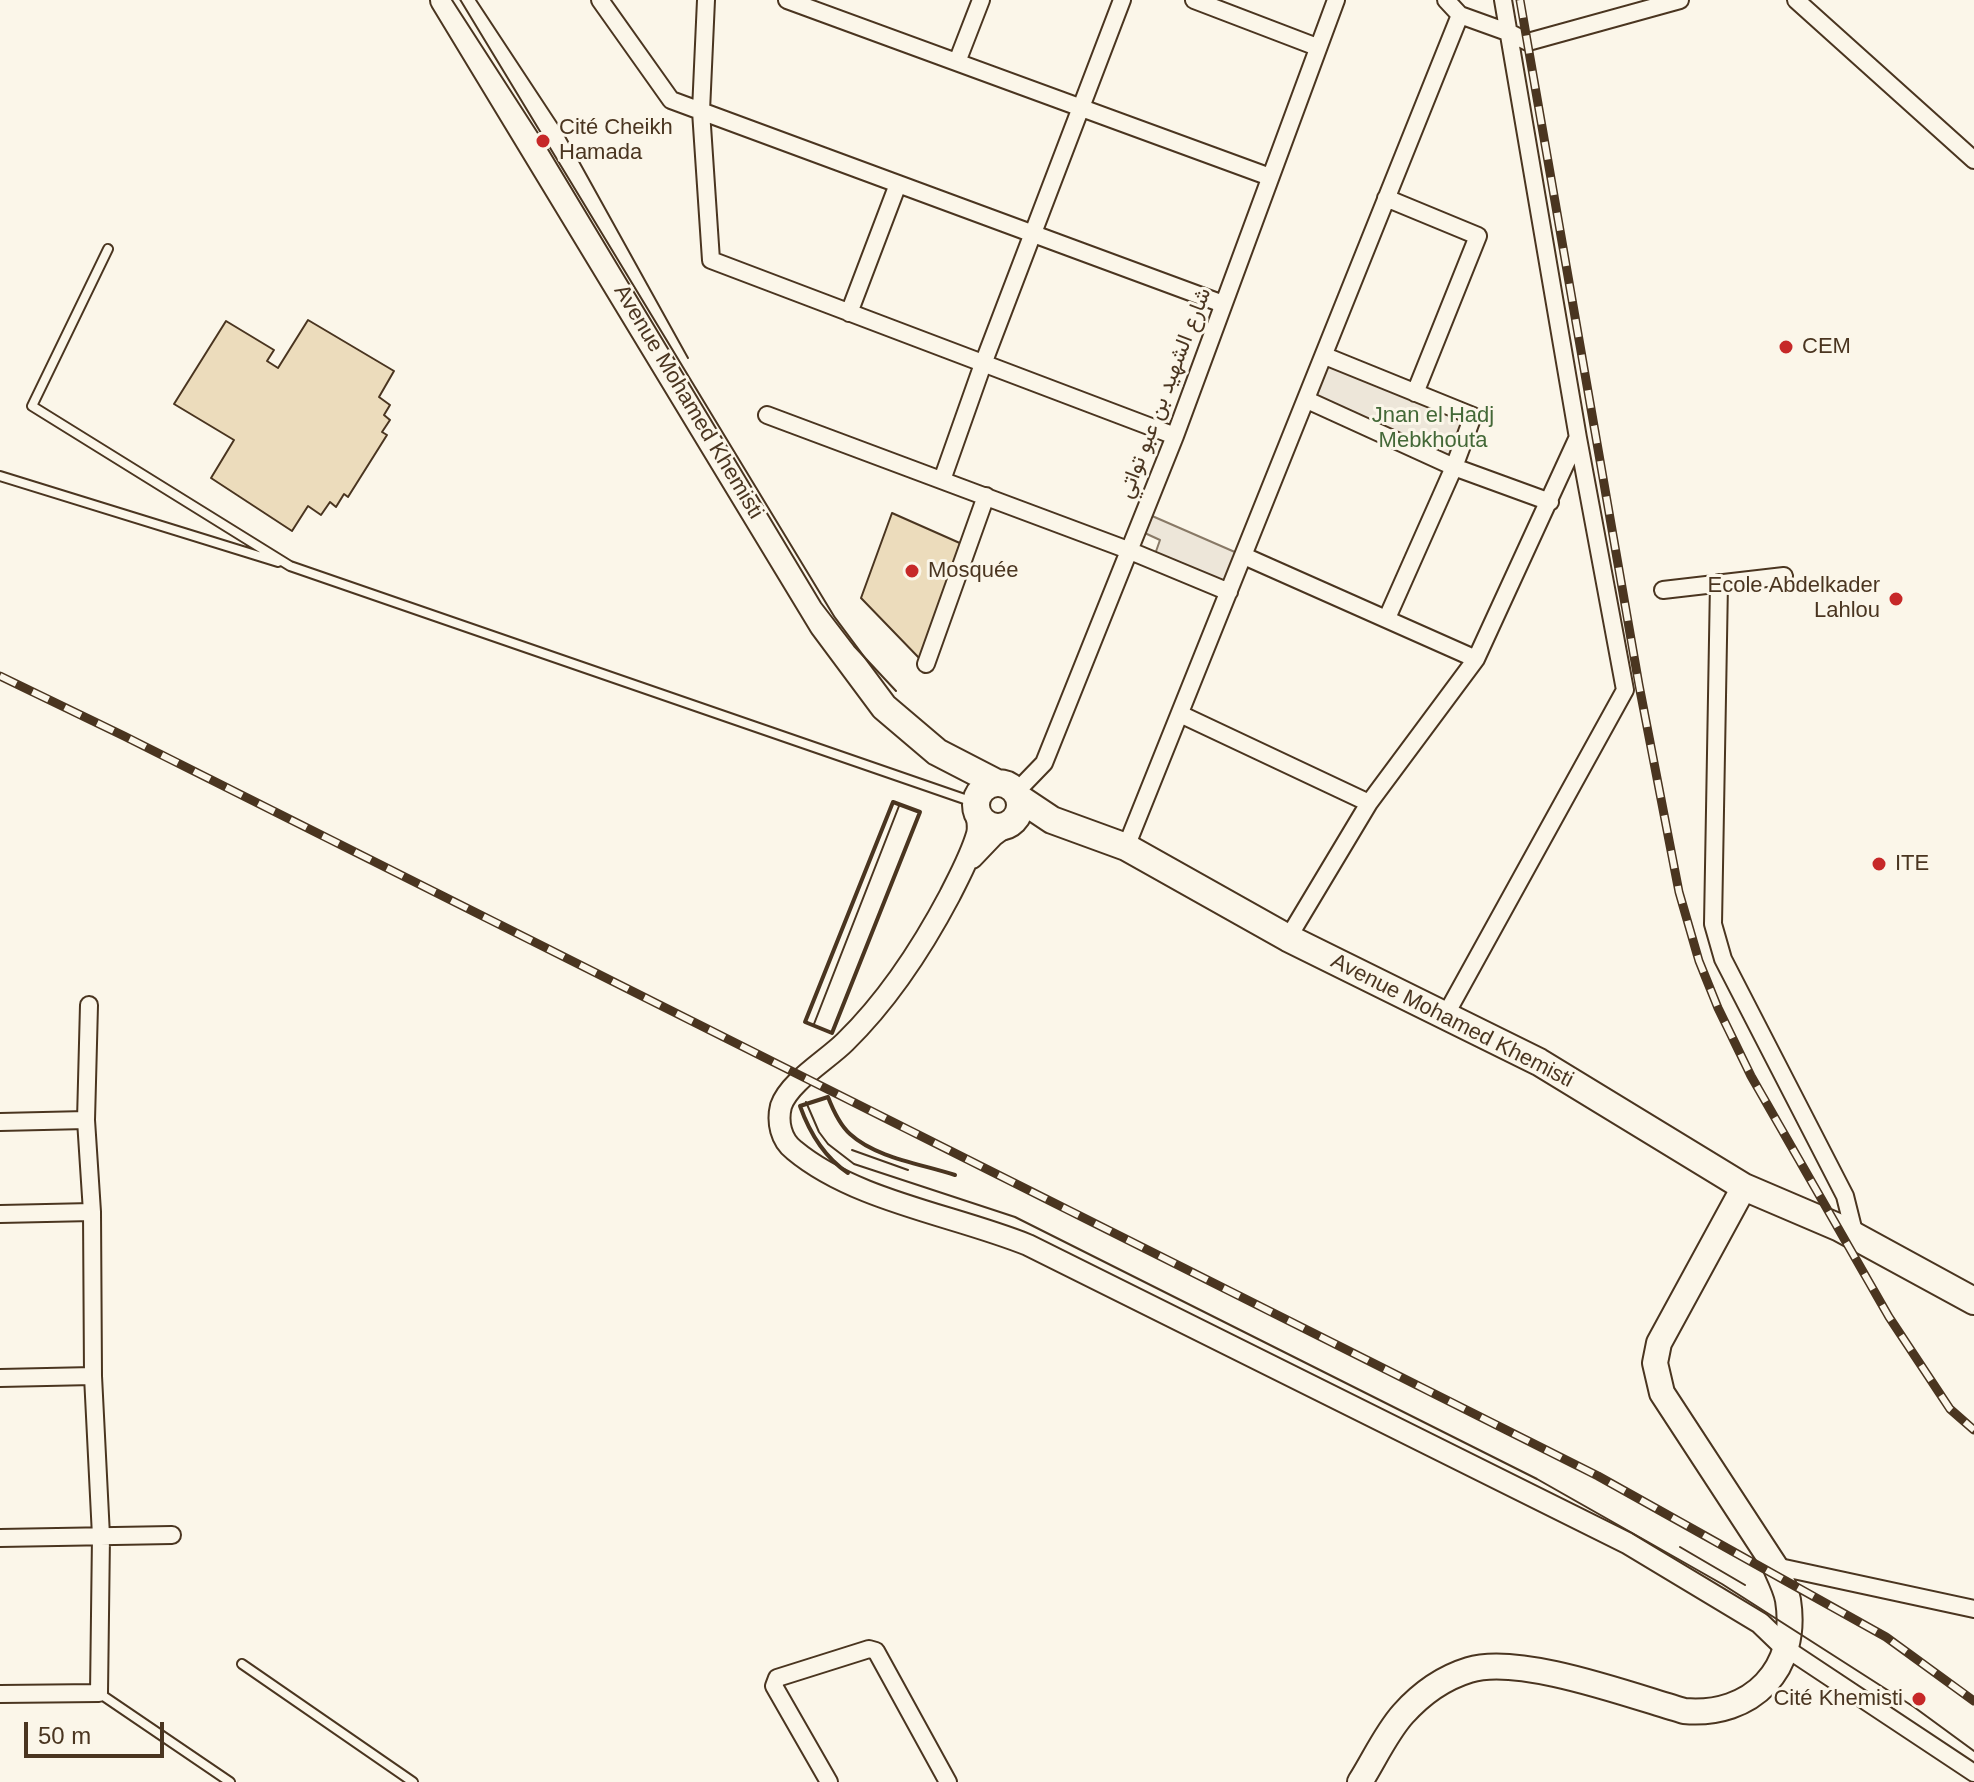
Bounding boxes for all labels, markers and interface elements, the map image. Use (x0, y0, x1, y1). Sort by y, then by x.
place label: Cité Cheikh Hamada (559, 115, 673, 166)
marker: Cité Cheikh Hamada (534, 132, 552, 150)
street label: Avenue Mohamed Khemisti (608, 280, 768, 524)
street label: شارع الشهيد بن عبو تواتي (1113, 284, 1217, 502)
place label: CEM (1802, 334, 1851, 360)
marker: CEM (1777, 338, 1795, 356)
park label: Jnan el Hadj Mebkhouta (1372, 403, 1494, 454)
place label: Mosquée (928, 558, 1019, 584)
marker: Mosquée (903, 562, 921, 580)
place label: Ecole Abdelkader Lahlou (1708, 573, 1880, 624)
marker: Ecole Abdelkader Lahlou (1887, 590, 1905, 608)
place label: ITE (1895, 851, 1929, 877)
marker: ITE (1870, 855, 1888, 873)
street label: Avenue Mohamed Khemisti (1326, 948, 1578, 1094)
place label: Cité Khemisti (1773, 1686, 1903, 1712)
marker: Cité Khemisti (1910, 1690, 1928, 1708)
scale bar (28, 1706, 168, 1756)
text: 50 m (38, 1722, 91, 1749)

